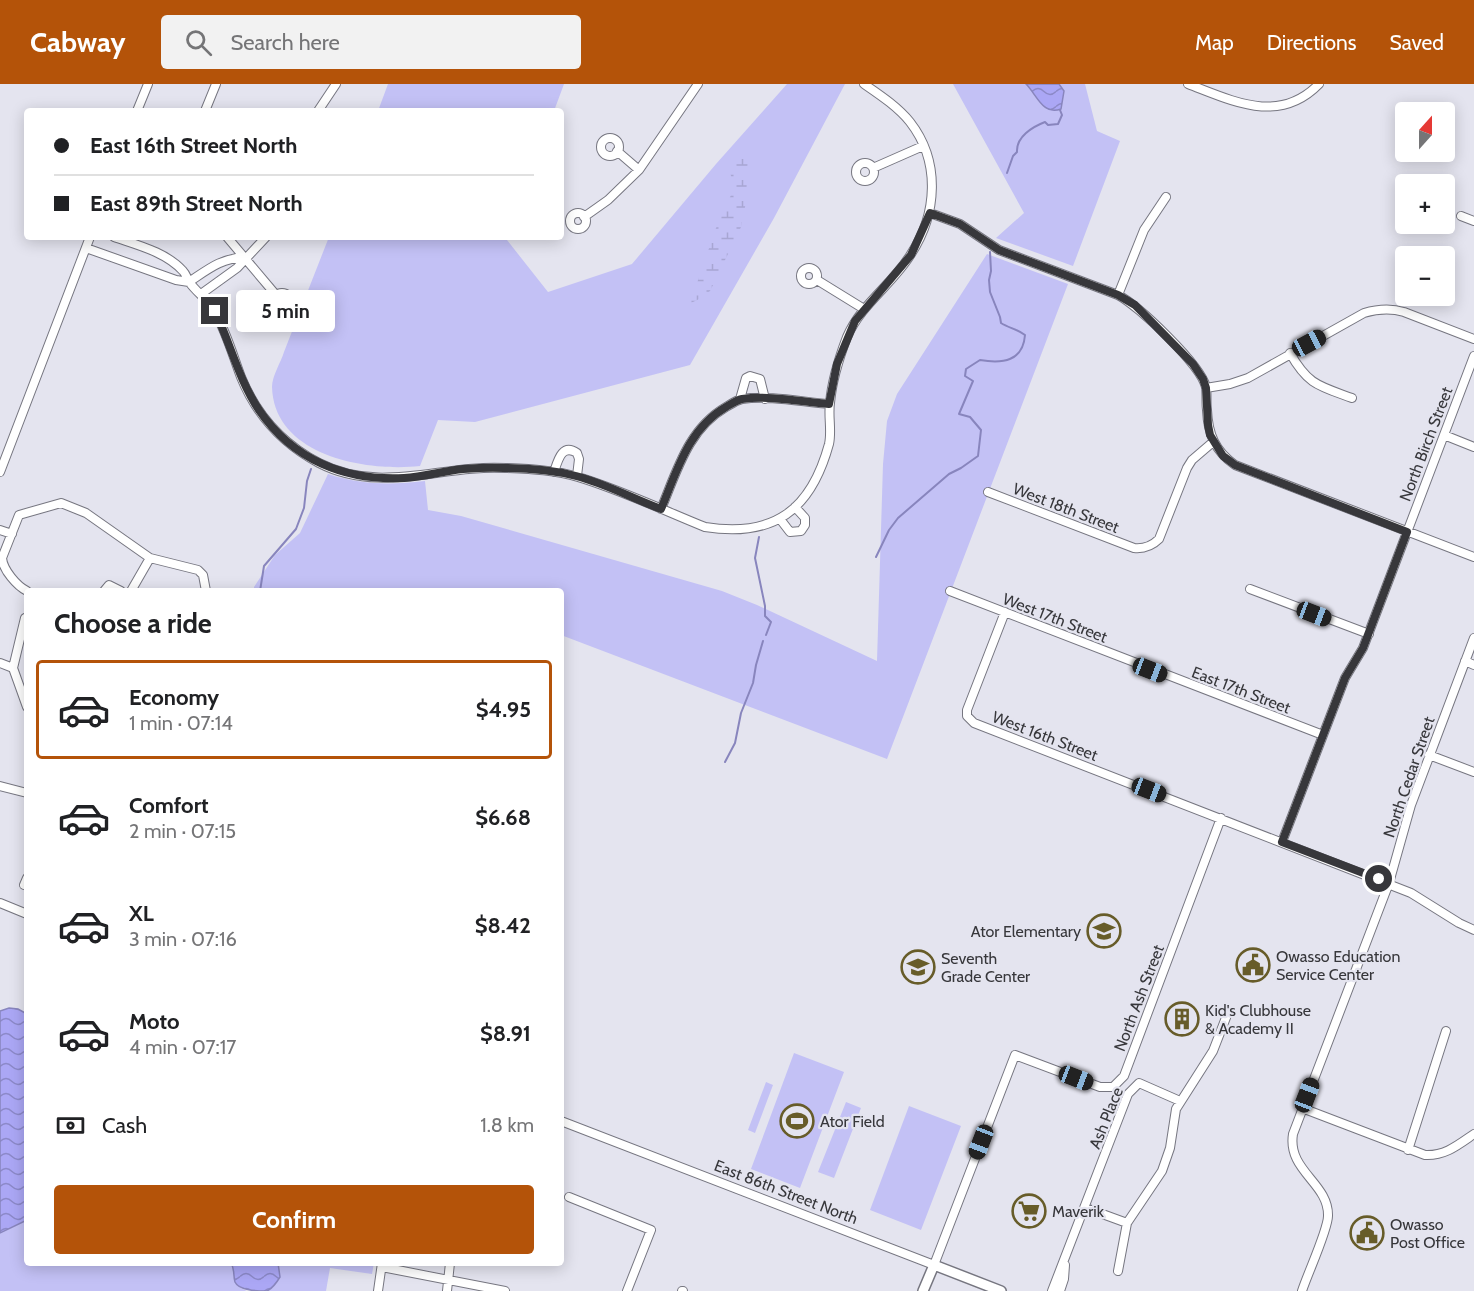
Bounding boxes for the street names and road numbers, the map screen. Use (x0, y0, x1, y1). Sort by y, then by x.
street label: North Birch Street (1395, 384, 1457, 504)
street label: West 18th Street (1010, 479, 1122, 537)
street label: West 17th Street (1000, 589, 1110, 647)
street label: East 17th Street (1189, 662, 1294, 718)
street label: West 16th Street (990, 707, 1101, 765)
street label: North Cedar Street (1379, 713, 1439, 840)
street label: North Ash Street (1110, 942, 1168, 1054)
street label: Ash Place (1085, 1084, 1127, 1152)
street label: East 86th Street North (712, 1156, 860, 1228)

